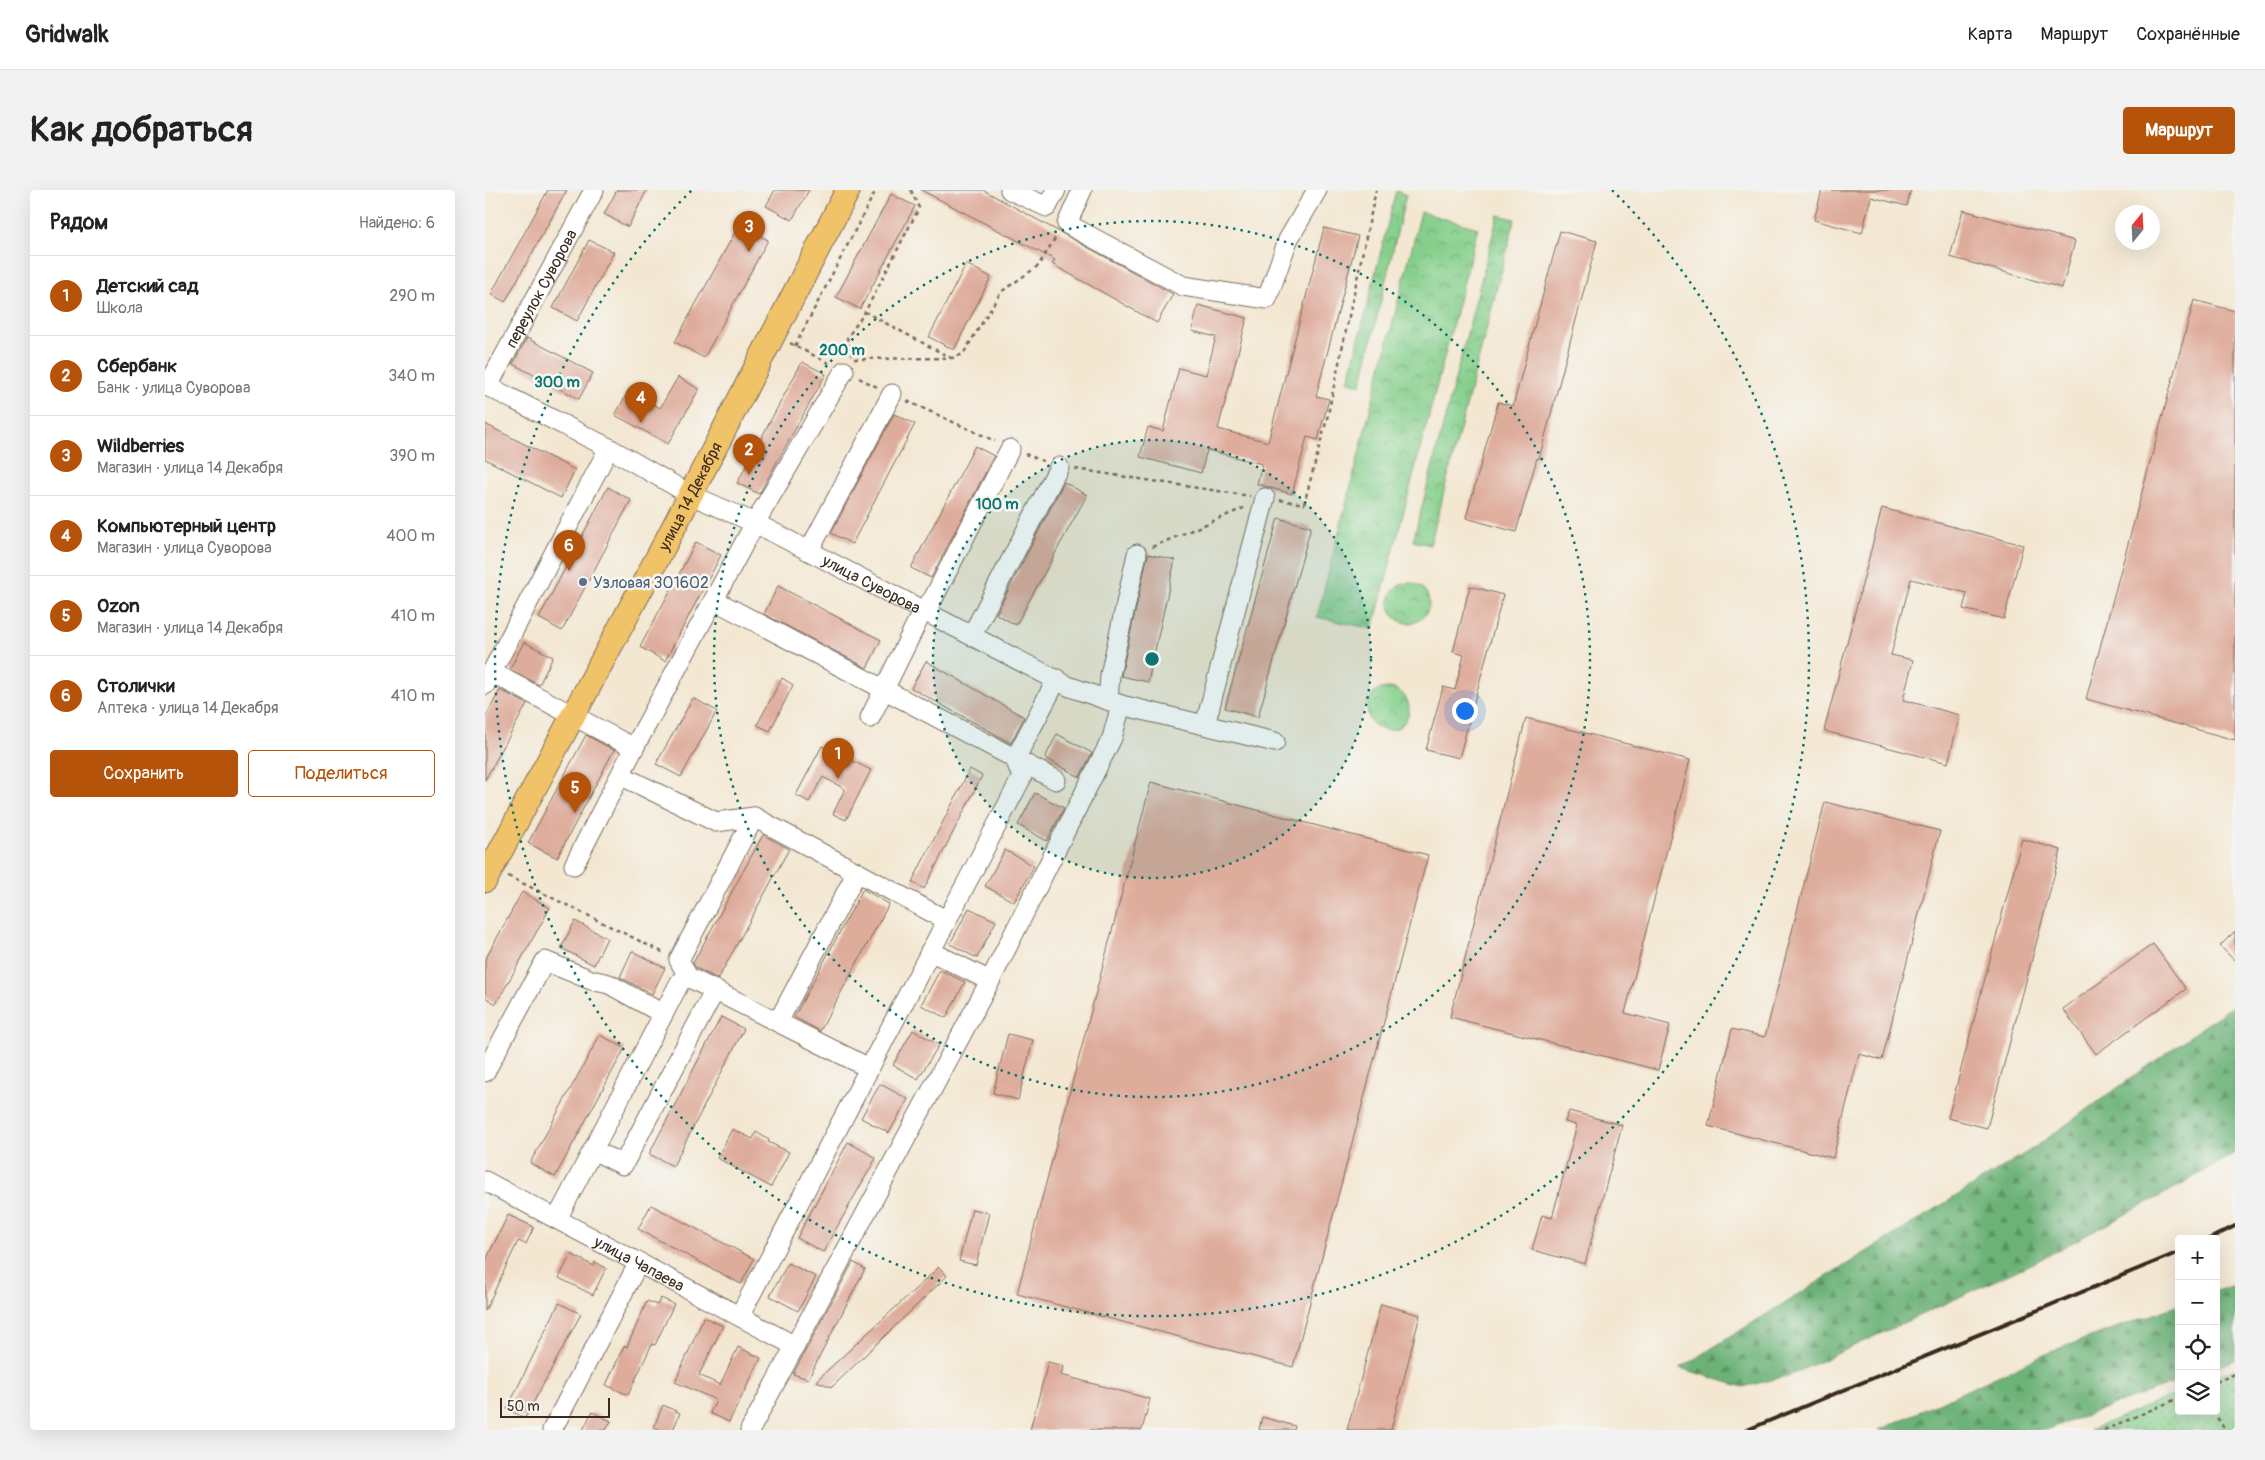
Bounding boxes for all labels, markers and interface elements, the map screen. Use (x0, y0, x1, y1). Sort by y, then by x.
text: Gridwalk (25, 20, 109, 49)
text: Карта (1968, 23, 2012, 46)
text: Маршрут (2040, 23, 2108, 46)
text: Сохранённые (2136, 23, 2240, 46)
button: Маршрут (2123, 107, 2235, 154)
text: Как добраться (30, 108, 253, 152)
north arrow (2115, 205, 2160, 250)
text: Рядом (50, 209, 108, 236)
pin: 3 (733, 211, 765, 252)
text: Найдено: 6 (359, 213, 435, 233)
street label: переулок Суворова (502, 226, 582, 352)
text: Детский сад (97, 274, 198, 298)
text: 1 (63, 286, 69, 306)
text: 290 m (389, 286, 435, 306)
text: Школа (97, 298, 143, 318)
text: 200 m (819, 341, 865, 360)
text: Сбербанк (97, 354, 177, 378)
text: 2 (62, 366, 70, 386)
text: 340 m (388, 366, 435, 386)
text: 300 m (534, 373, 580, 392)
text: Банк · улица Суворова (97, 378, 250, 398)
pin: 4 (625, 382, 657, 423)
text: Wildberries (97, 434, 184, 458)
pin: 2 (733, 434, 765, 475)
street label: улица 14 Декабря (654, 439, 727, 555)
text: 3 (62, 446, 70, 466)
text: 390 m (389, 446, 435, 466)
text: Магазин · улица 14 Декабря (97, 458, 283, 478)
text: 100 m (976, 495, 1018, 514)
text: Компьютерный центр (97, 514, 276, 538)
text: 4 (61, 526, 71, 546)
text: 400 m (386, 526, 435, 546)
pin: 6 (553, 530, 585, 571)
text: Магазин · улица Суворова (97, 538, 272, 558)
street label: улица Суворова (818, 550, 924, 618)
place label: Узловая 301602 (593, 573, 709, 593)
marker: Узловая 301602 (577, 576, 589, 588)
text: Ozon (97, 594, 140, 618)
text: 5 (62, 606, 70, 626)
text: 410 m (391, 606, 435, 626)
text: Магазин · улица 14 Декабря (97, 618, 283, 638)
centre of rings (1143, 650, 1161, 668)
text: Столички (97, 674, 175, 698)
text: 6 (61, 686, 71, 706)
text: 410 m (391, 686, 435, 706)
text: Аптека · улица 14 Декабря (97, 698, 279, 718)
your location (1452, 698, 1478, 724)
pin: 1 (822, 738, 854, 779)
button: Сохранить (50, 750, 238, 797)
button: Поделиться (248, 750, 435, 797)
pin: 5 (559, 772, 591, 813)
street label: улица Чапаева (590, 1231, 688, 1296)
map controls (2175, 1235, 2220, 1415)
button: + (2175, 1235, 2220, 1280)
button: − (2175, 1280, 2220, 1325)
button: locate (2175, 1325, 2220, 1370)
button: layers (2175, 1370, 2220, 1415)
scale bar (500, 1395, 610, 1418)
text: 50 m (507, 1398, 540, 1415)

